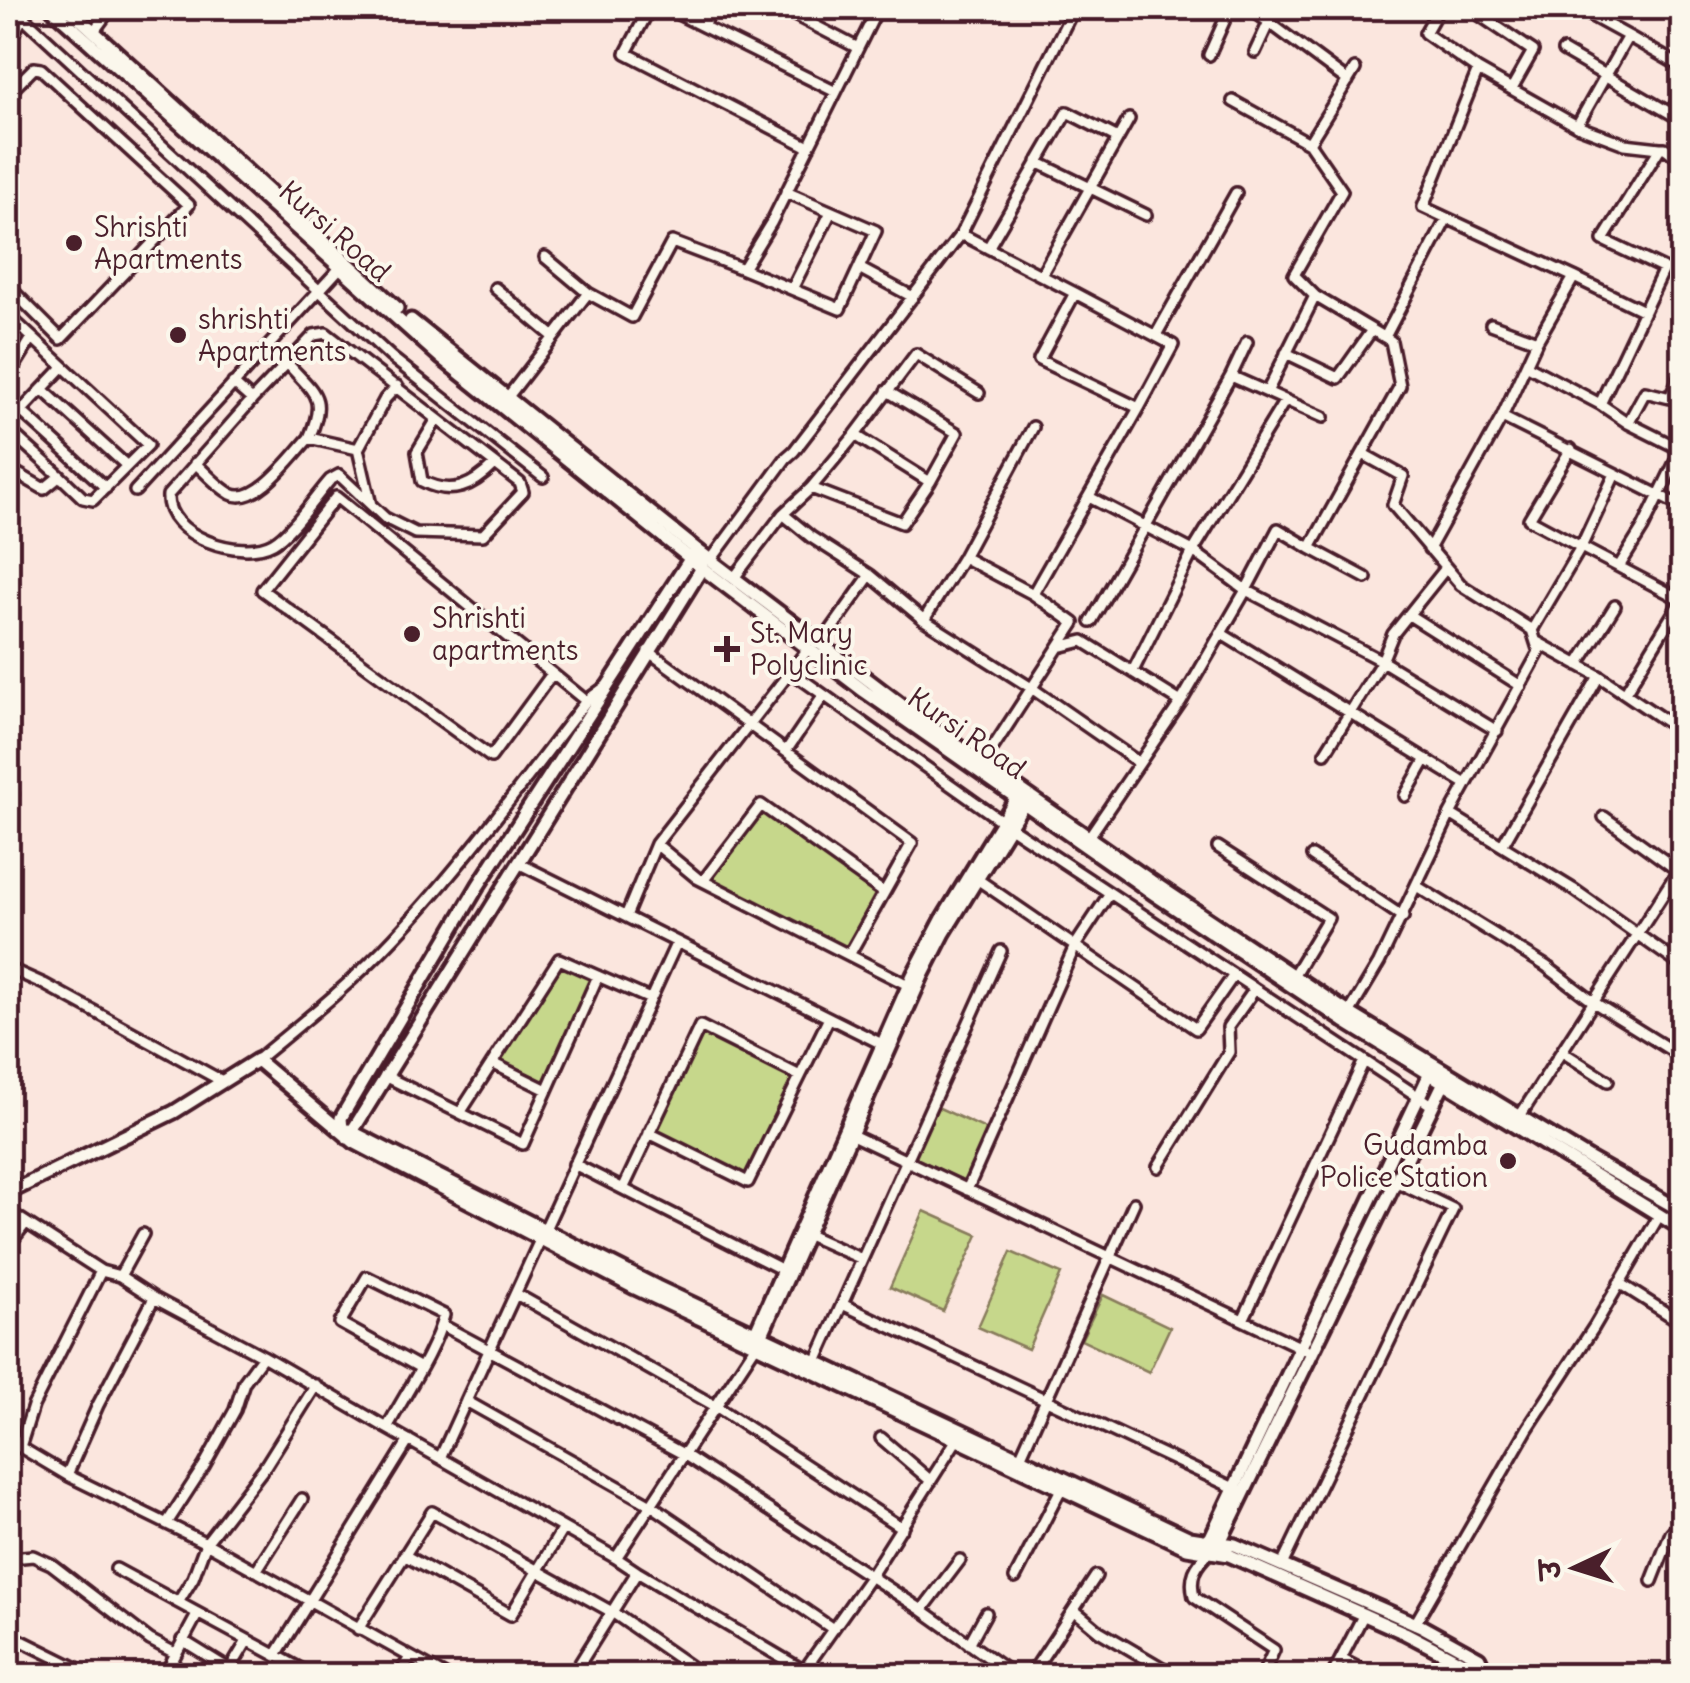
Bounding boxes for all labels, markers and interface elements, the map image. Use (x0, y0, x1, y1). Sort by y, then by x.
street label: Kursi Road (272, 173, 398, 289)
place label: Shrishti Apartments (94, 209, 243, 277)
marker: Shrishti Apartments (63, 232, 85, 254)
place label: shrishti Apartments (198, 301, 347, 369)
marker: shrishti Apartments (167, 324, 189, 346)
place label: Shrishti apartments (432, 600, 579, 668)
place label: St. Mary Polyclinic (750, 615, 868, 683)
marker: Shrishti apartments (401, 623, 423, 645)
marker: St. Mary Polyclinic (714, 636, 740, 662)
street label: Kursi Road (901, 679, 1033, 787)
place label: Gudamba Police Station (1320, 1127, 1488, 1195)
marker: Gudamba Police Station (1497, 1150, 1519, 1172)
north arrow (1525, 1518, 1625, 1618)
text: उ (1531, 1557, 1569, 1583)

